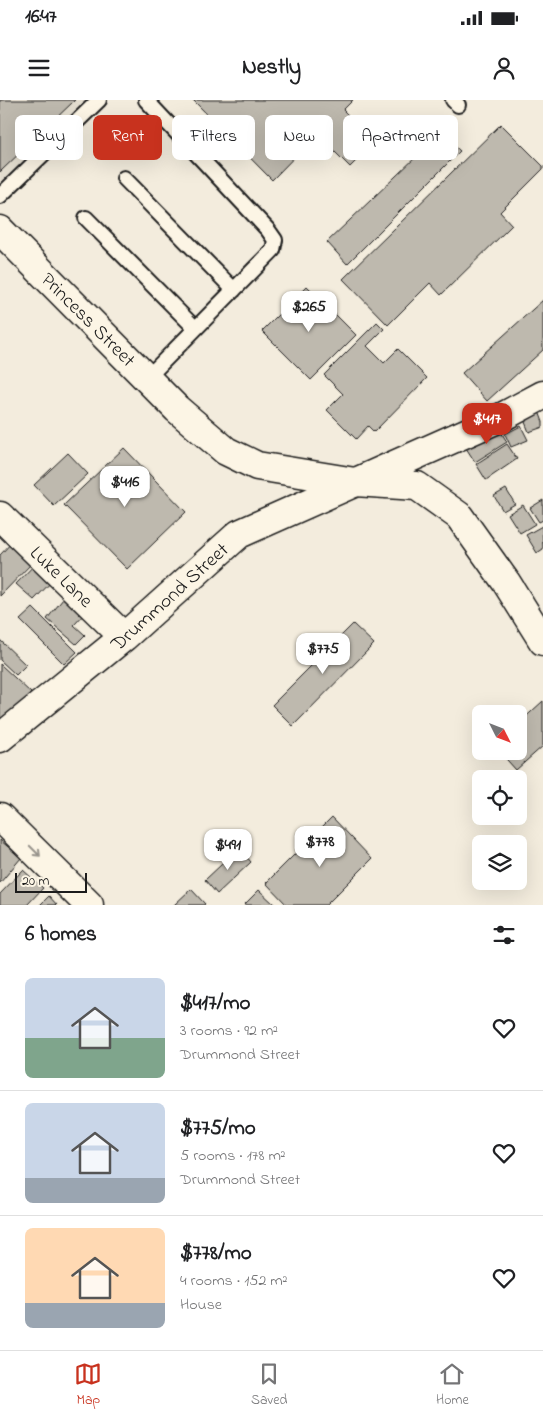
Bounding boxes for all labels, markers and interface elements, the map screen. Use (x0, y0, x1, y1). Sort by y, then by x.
text: 16:47 (25, 4, 57, 31)
text: Nestly (242, 52, 301, 84)
icon: menu (25, 54, 53, 82)
icon: person (490, 54, 518, 82)
chip: Buy (15, 115, 83, 160)
chip: Rent (93, 115, 162, 160)
chip: Filters (172, 115, 255, 160)
chip: New (265, 115, 333, 160)
chip: Apartment (343, 115, 458, 160)
street label: Princess Street (33, 267, 141, 375)
pin: $265 (279, 290, 339, 333)
text: $265 (292, 295, 326, 319)
pin: $417 (457, 402, 517, 445)
text: $417 (473, 407, 501, 431)
pin: $416 (95, 466, 155, 508)
text: $416 (111, 470, 139, 494)
street label: Drummond Street (104, 537, 236, 660)
street label: Luke Lane (22, 540, 99, 616)
pin: $775 (293, 632, 353, 675)
text: $775 (307, 637, 339, 661)
north arrow (472, 705, 528, 760)
map controls (472, 705, 527, 890)
button: locate (472, 770, 527, 825)
pin: $778 (290, 826, 350, 868)
pin: $491 (198, 828, 258, 871)
text: $778 (306, 830, 334, 854)
text: $491 (215, 833, 241, 857)
button: layers (472, 835, 527, 890)
one-way arrow (29, 845, 41, 858)
scale bar (15, 870, 88, 893)
text: 20 m (22, 871, 49, 892)
text: 6 homes (25, 920, 97, 950)
icon: filters (490, 921, 518, 949)
text: $417/mo (180, 989, 250, 1019)
icon: home (65, 998, 125, 1058)
icon: heart (490, 1014, 518, 1042)
text: 3 rooms · 92 m² (180, 1019, 278, 1043)
text: Drummond Street (180, 1043, 300, 1067)
text: $775/mo (180, 1114, 256, 1144)
icon: home (65, 1123, 125, 1183)
icon: heart (490, 1139, 518, 1167)
text: 5 rooms · 178 m² (180, 1144, 286, 1168)
text: Drummond Street (180, 1168, 300, 1192)
text: $778/mo (180, 1239, 252, 1269)
icon: home (65, 1248, 125, 1308)
icon: heart (490, 1264, 518, 1292)
text: 4 rooms · 152 m² (180, 1269, 288, 1293)
text: House (180, 1293, 222, 1317)
tab: Map (74, 1360, 102, 1411)
tab: Saved (251, 1360, 287, 1411)
tab: Home (436, 1360, 469, 1411)

